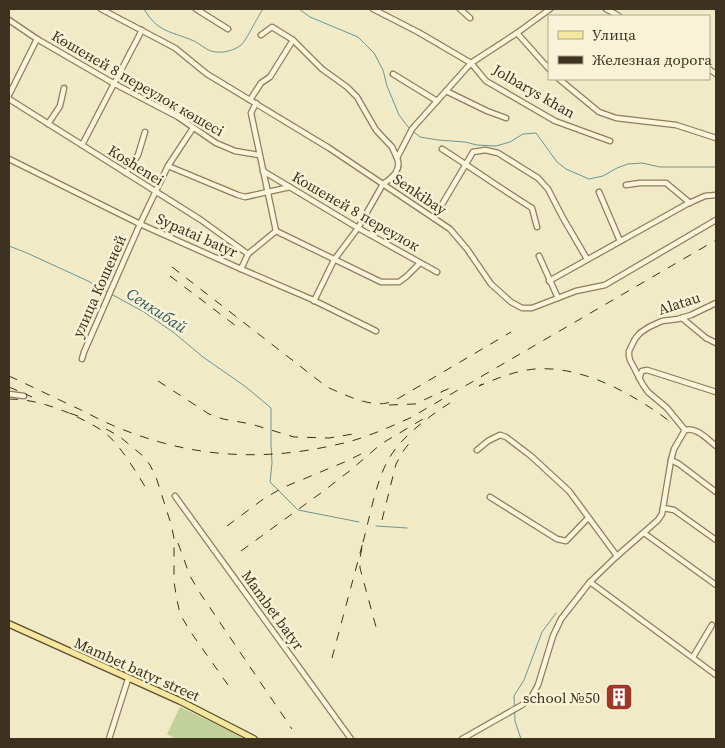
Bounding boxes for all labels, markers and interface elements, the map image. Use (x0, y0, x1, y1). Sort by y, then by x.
legend (548, 15, 710, 80)
text: Улица (592, 24, 636, 45)
street label: Көшеней 8 переулок көшесі (48, 25, 228, 141)
text: Железная дорога (592, 49, 712, 70)
street label: Jolbarys khan (488, 58, 579, 123)
street label: Koshenei (104, 140, 168, 190)
street label: Кошеней 8 переулок (288, 166, 424, 256)
street label: Senkibay (389, 168, 451, 220)
street label: Sypatai batyr (153, 208, 242, 263)
street label: улица Кошеней (67, 231, 131, 341)
water label: Сенкибай (123, 282, 192, 338)
street label: Alatau (655, 286, 703, 320)
street label: Mambet batyr (237, 566, 310, 655)
street label: Mambet batyr street (71, 632, 203, 706)
building icon: school №50 (604, 682, 634, 712)
place label: school №50 (523, 687, 600, 708)

